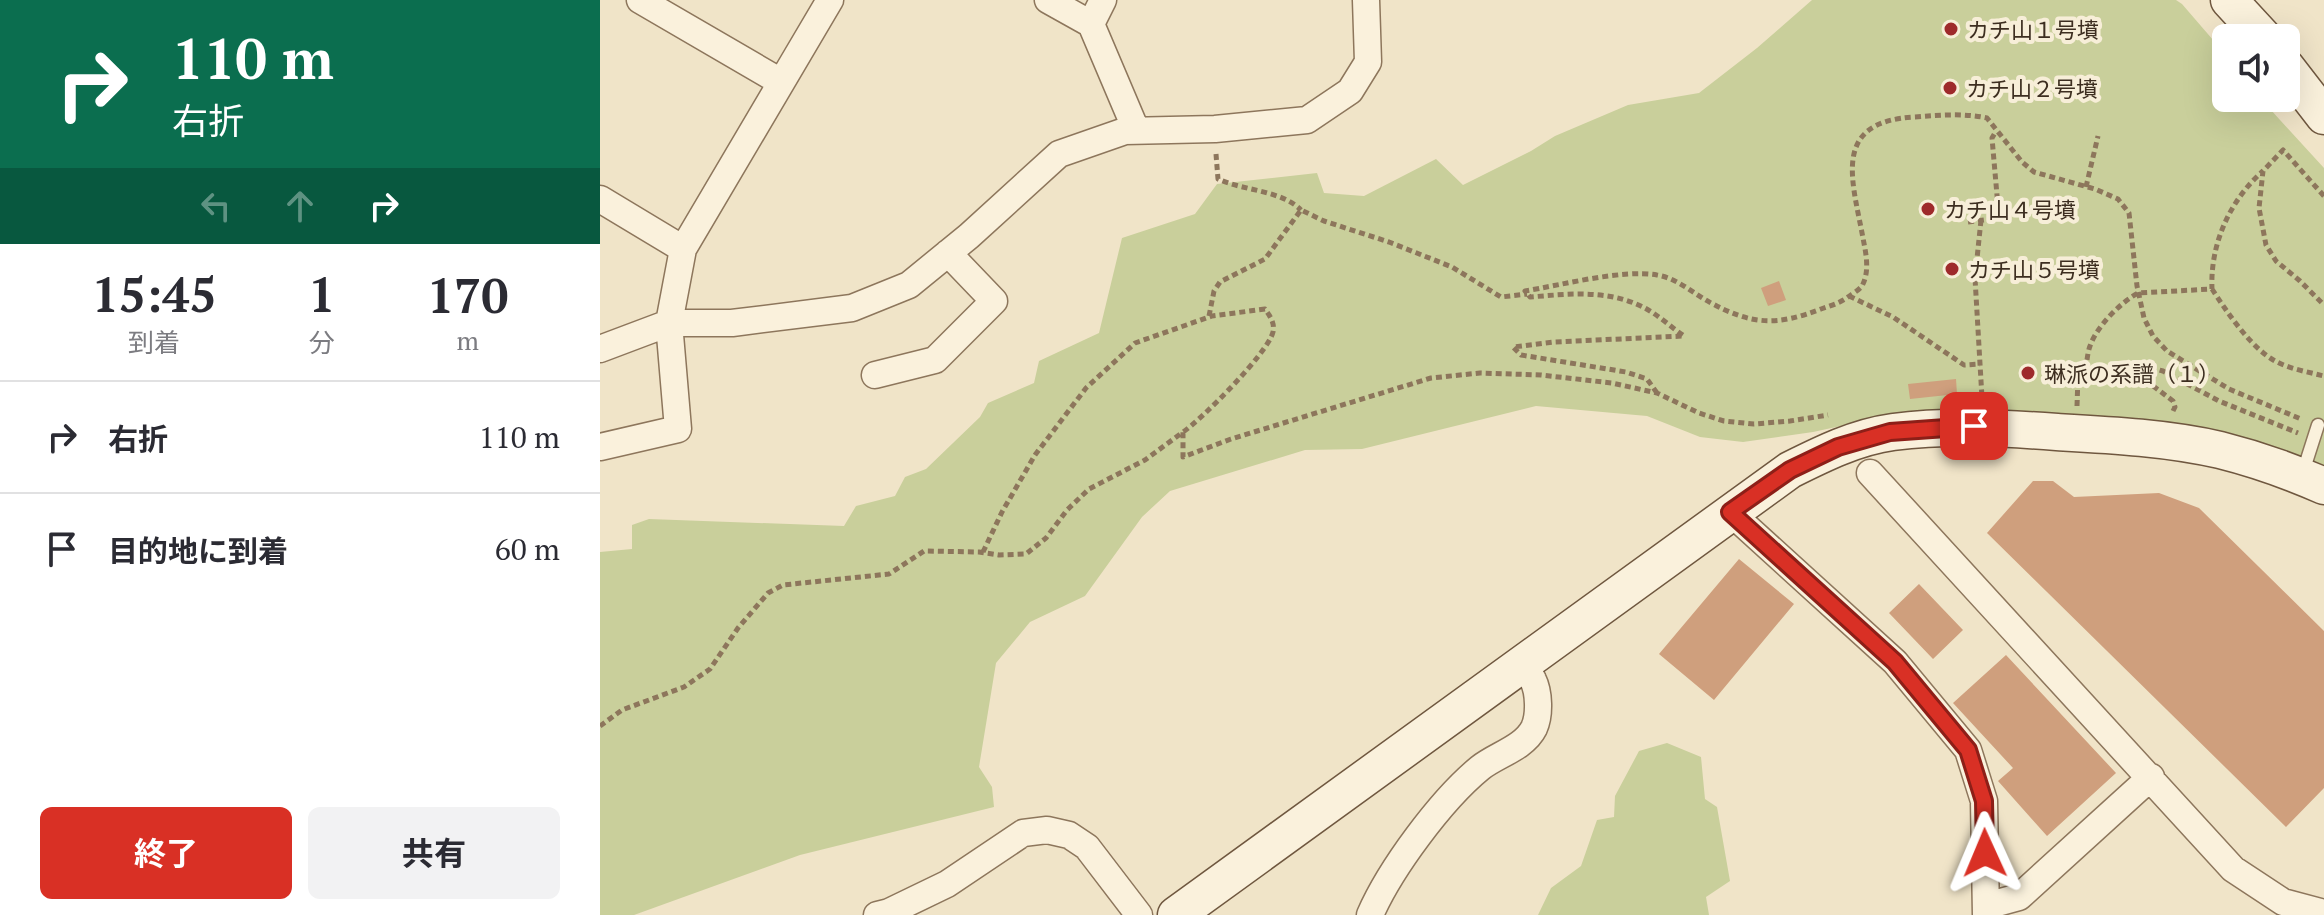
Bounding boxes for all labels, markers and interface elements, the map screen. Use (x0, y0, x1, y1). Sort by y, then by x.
place label: カチ山１号墳 (1967, 15, 2099, 44)
marker: カチ山１号墳 (1942, 20, 1960, 38)
text: 110 m (172, 21, 334, 95)
map controls (2212, 24, 2300, 112)
button: sound (2212, 24, 2300, 112)
icon: right (40, 32, 144, 136)
place label: カチ山２号墳 (1966, 74, 2098, 103)
marker: カチ山２号墳 (1941, 79, 1959, 97)
text: 右折 (172, 97, 244, 144)
icon: left (194, 184, 238, 228)
icon: ahead (278, 184, 322, 228)
icon: right (362, 184, 406, 228)
place label: カチ山４号墳 (1944, 195, 2076, 224)
marker: カチ山４号墳 (1919, 200, 1937, 218)
place label: カチ山５号墳 (1968, 255, 2100, 284)
marker: カチ山５号墳 (1943, 260, 1961, 278)
text: 15:45 (92, 262, 217, 326)
text: 1 (308, 262, 335, 326)
text: 170 (427, 263, 508, 327)
text: m (456, 323, 479, 357)
text: 到着 (128, 325, 180, 359)
text: 分 (309, 325, 335, 359)
place label: 琳派の系譜（１） (2044, 359, 2220, 388)
marker: 琳派の系譜（１） (2019, 364, 2037, 382)
pin (1940, 392, 2008, 460)
icon: arrive (1952, 404, 1996, 448)
icon: right (40, 415, 84, 459)
text: 110 m (479, 417, 560, 457)
text: 右折 (108, 419, 168, 459)
icon: arrive (40, 527, 84, 571)
text: 60 m (495, 529, 560, 569)
text: 目的地に到着 (108, 531, 288, 571)
button: 終了 (40, 807, 292, 899)
button: 共有 (308, 807, 560, 899)
position arrow (1943, 811, 2027, 895)

